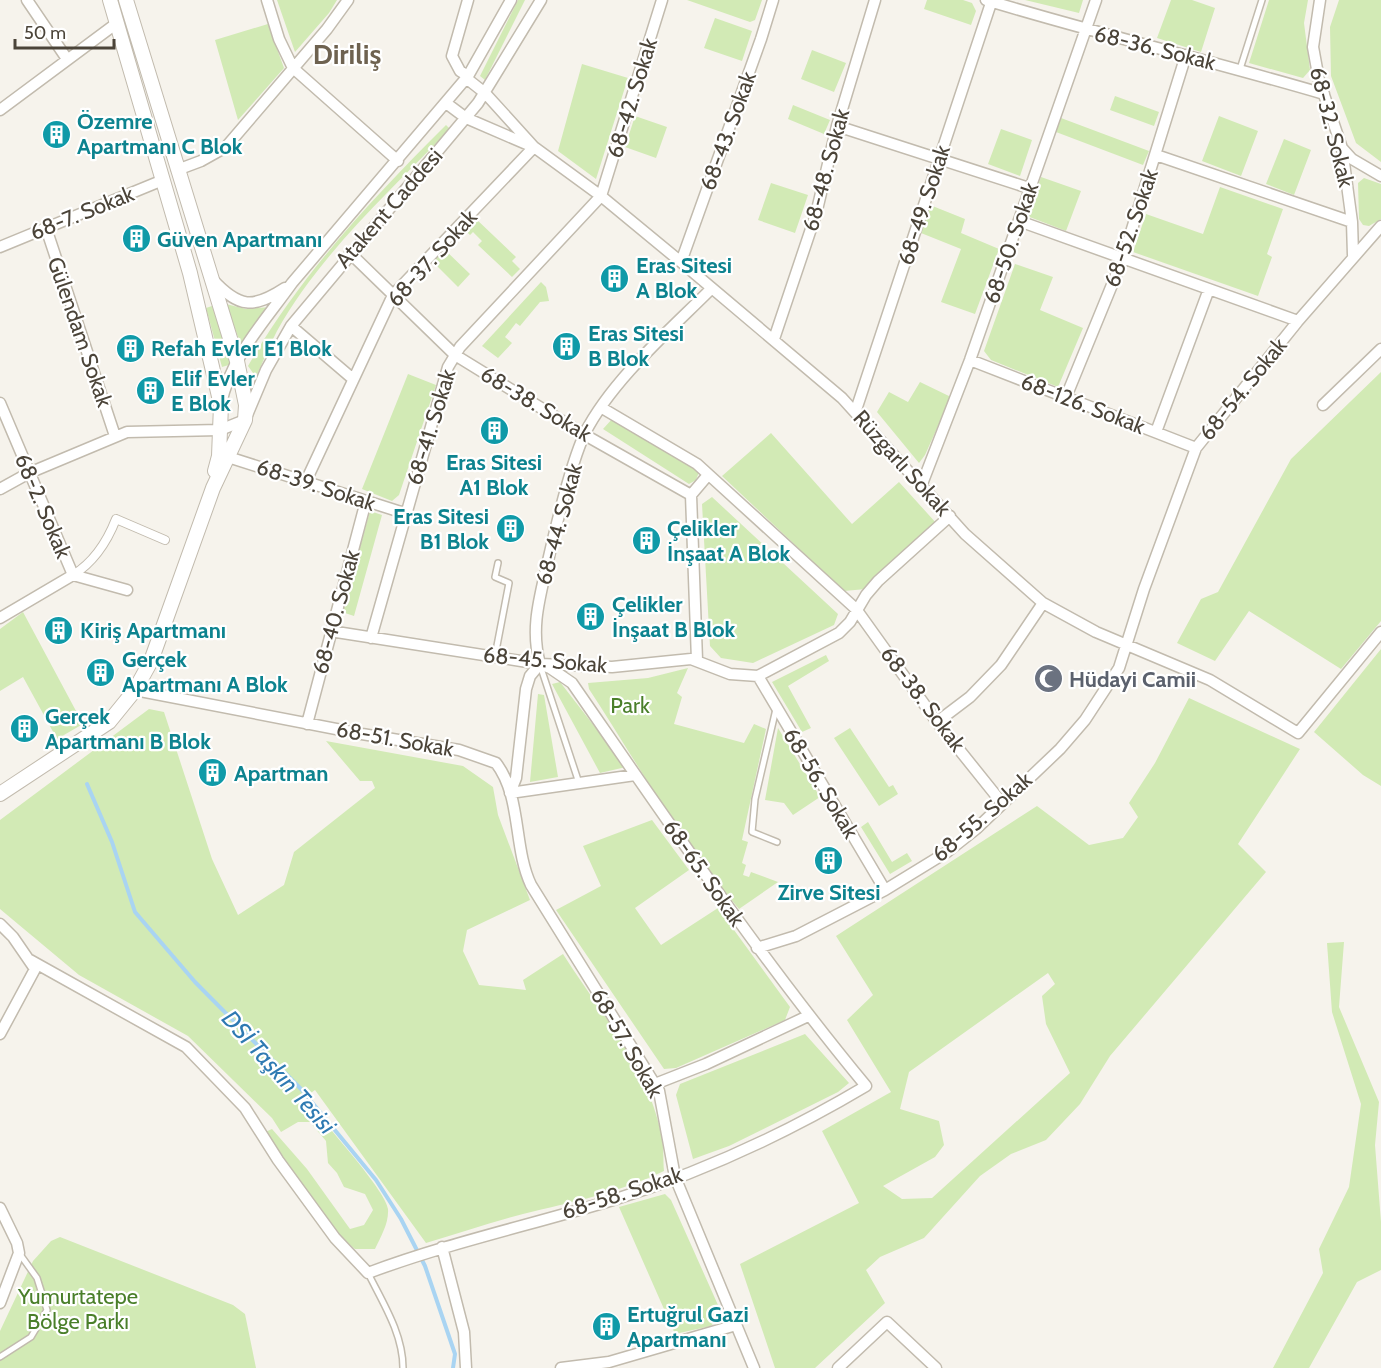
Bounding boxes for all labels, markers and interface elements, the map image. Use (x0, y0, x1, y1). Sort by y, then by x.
scale bar (15, 12, 114, 50)
street label: 68-36. Sokak (1092, 20, 1219, 76)
text: 50 m (24, 22, 66, 44)
street label: 68-42. Sokak (601, 35, 663, 161)
district label: Diriliş (313, 37, 381, 71)
street label: 68-32. Sokak (1304, 64, 1360, 190)
street label: 68-43. Sokak (694, 68, 762, 194)
street label: 68-48. Sokak (797, 106, 855, 234)
place label: Özemre Apartmanı C Blok (77, 108, 243, 160)
building icon: Özemre Apartmanı C Blok (40, 118, 72, 150)
street label: 68-49. Sokak (892, 141, 956, 268)
street label: Atakent Caddesi (330, 143, 448, 273)
street label: 68-52. Sokak (1098, 165, 1164, 291)
street label: 68-50. Sokak (978, 179, 1044, 307)
street label: 68-7. Sokak (26, 180, 138, 246)
street label: 68-37. Sokak (381, 204, 483, 312)
building icon: Güven Apartmanı (120, 223, 152, 255)
place label: Güven Apartmanı (157, 226, 322, 253)
place label: Eras Sitesi A Blok (636, 252, 732, 304)
street label: Gülendam Sokak (42, 253, 118, 411)
building icon: Eras Sitesi A Blok (599, 262, 631, 294)
place label: Eras Sitesi B Blok (588, 320, 684, 372)
building icon: Eras Sitesi B Blok (551, 330, 583, 362)
building icon: Refah Evler E1 Blok (114, 332, 146, 364)
street label: 68-54. Sokak (1193, 332, 1293, 446)
place label: Refah Evler E1 Blok (151, 335, 332, 362)
street label: 68-38. Sokak (476, 360, 597, 448)
place label: Elif Evler E Blok (171, 365, 255, 417)
street label: 68-41. Sokak (401, 366, 461, 488)
street label: 68-126. Sokak (1017, 368, 1149, 440)
building icon: Elif Evler E Blok (134, 375, 166, 407)
street label: Rüzgarlı Sokak (847, 404, 957, 522)
building icon: Eras Sitesi A1 Blok (478, 414, 510, 446)
place label: Eras Sitesi A1 Blok (446, 449, 542, 501)
street label: 68-2. Sokak (9, 450, 77, 562)
street label: 68-39. Sokak (253, 453, 379, 517)
street label: 68-44. Sokak (530, 460, 588, 588)
place label: Eras Sitesi B1 Blok (393, 503, 489, 555)
building icon: Eras Sitesi B1 Blok (494, 513, 526, 545)
place label: Çelikler İnşaat A Blok (667, 515, 790, 567)
building icon: Çelikler İnşaat A Blok (630, 525, 662, 557)
street label: 68-40. Sokak (306, 547, 366, 677)
place label: Çelikler İnşaat B Blok (612, 591, 735, 643)
building icon: Çelikler İnşaat B Blok (575, 601, 607, 633)
building icon: Kiriş Apartmanı (43, 614, 75, 646)
place label: Kiriş Apartmanı (80, 617, 226, 644)
street label: 68-45. Sokak (482, 641, 608, 679)
street label: 68-38. Sokak (875, 641, 971, 757)
place label: Gerçek Apartmanı A Blok (122, 646, 288, 698)
building icon: Gerçek Apartmanı A Blok (85, 656, 117, 688)
mosque icon: Hüdayi Camii (1032, 663, 1064, 695)
place label: Hüdayi Camii (1069, 666, 1196, 693)
park label: Park (610, 692, 650, 719)
place label: Gerçek Apartmanı B Blok (45, 703, 211, 755)
building icon: Gerçek Apartmanı B Blok (8, 713, 40, 745)
street label: 68-51. Sokak (334, 715, 456, 763)
street label: 68-56. Sokak (777, 723, 865, 843)
building icon: Apartman (197, 757, 229, 789)
place label: Apartman (234, 760, 328, 787)
street label: 68-55. Sokak (926, 766, 1038, 868)
street label: 68-65. Sokak (657, 814, 751, 932)
building icon: Zirve Sitesi (813, 844, 845, 876)
place label: Zirve Sitesi (778, 879, 880, 906)
street label: 68-57. Sokak (585, 983, 669, 1103)
water label: DSİ Taşkın Tesisi (216, 1004, 343, 1140)
street label: 68-58. Sokak (558, 1161, 686, 1225)
park label: Yumurtatepe Bölge Parkı (17, 1283, 138, 1335)
place label: Ertuğrul Gazi Apartmanı (627, 1301, 749, 1353)
building icon: Ertuğrul Gazi Apartmanı (590, 1311, 622, 1343)

